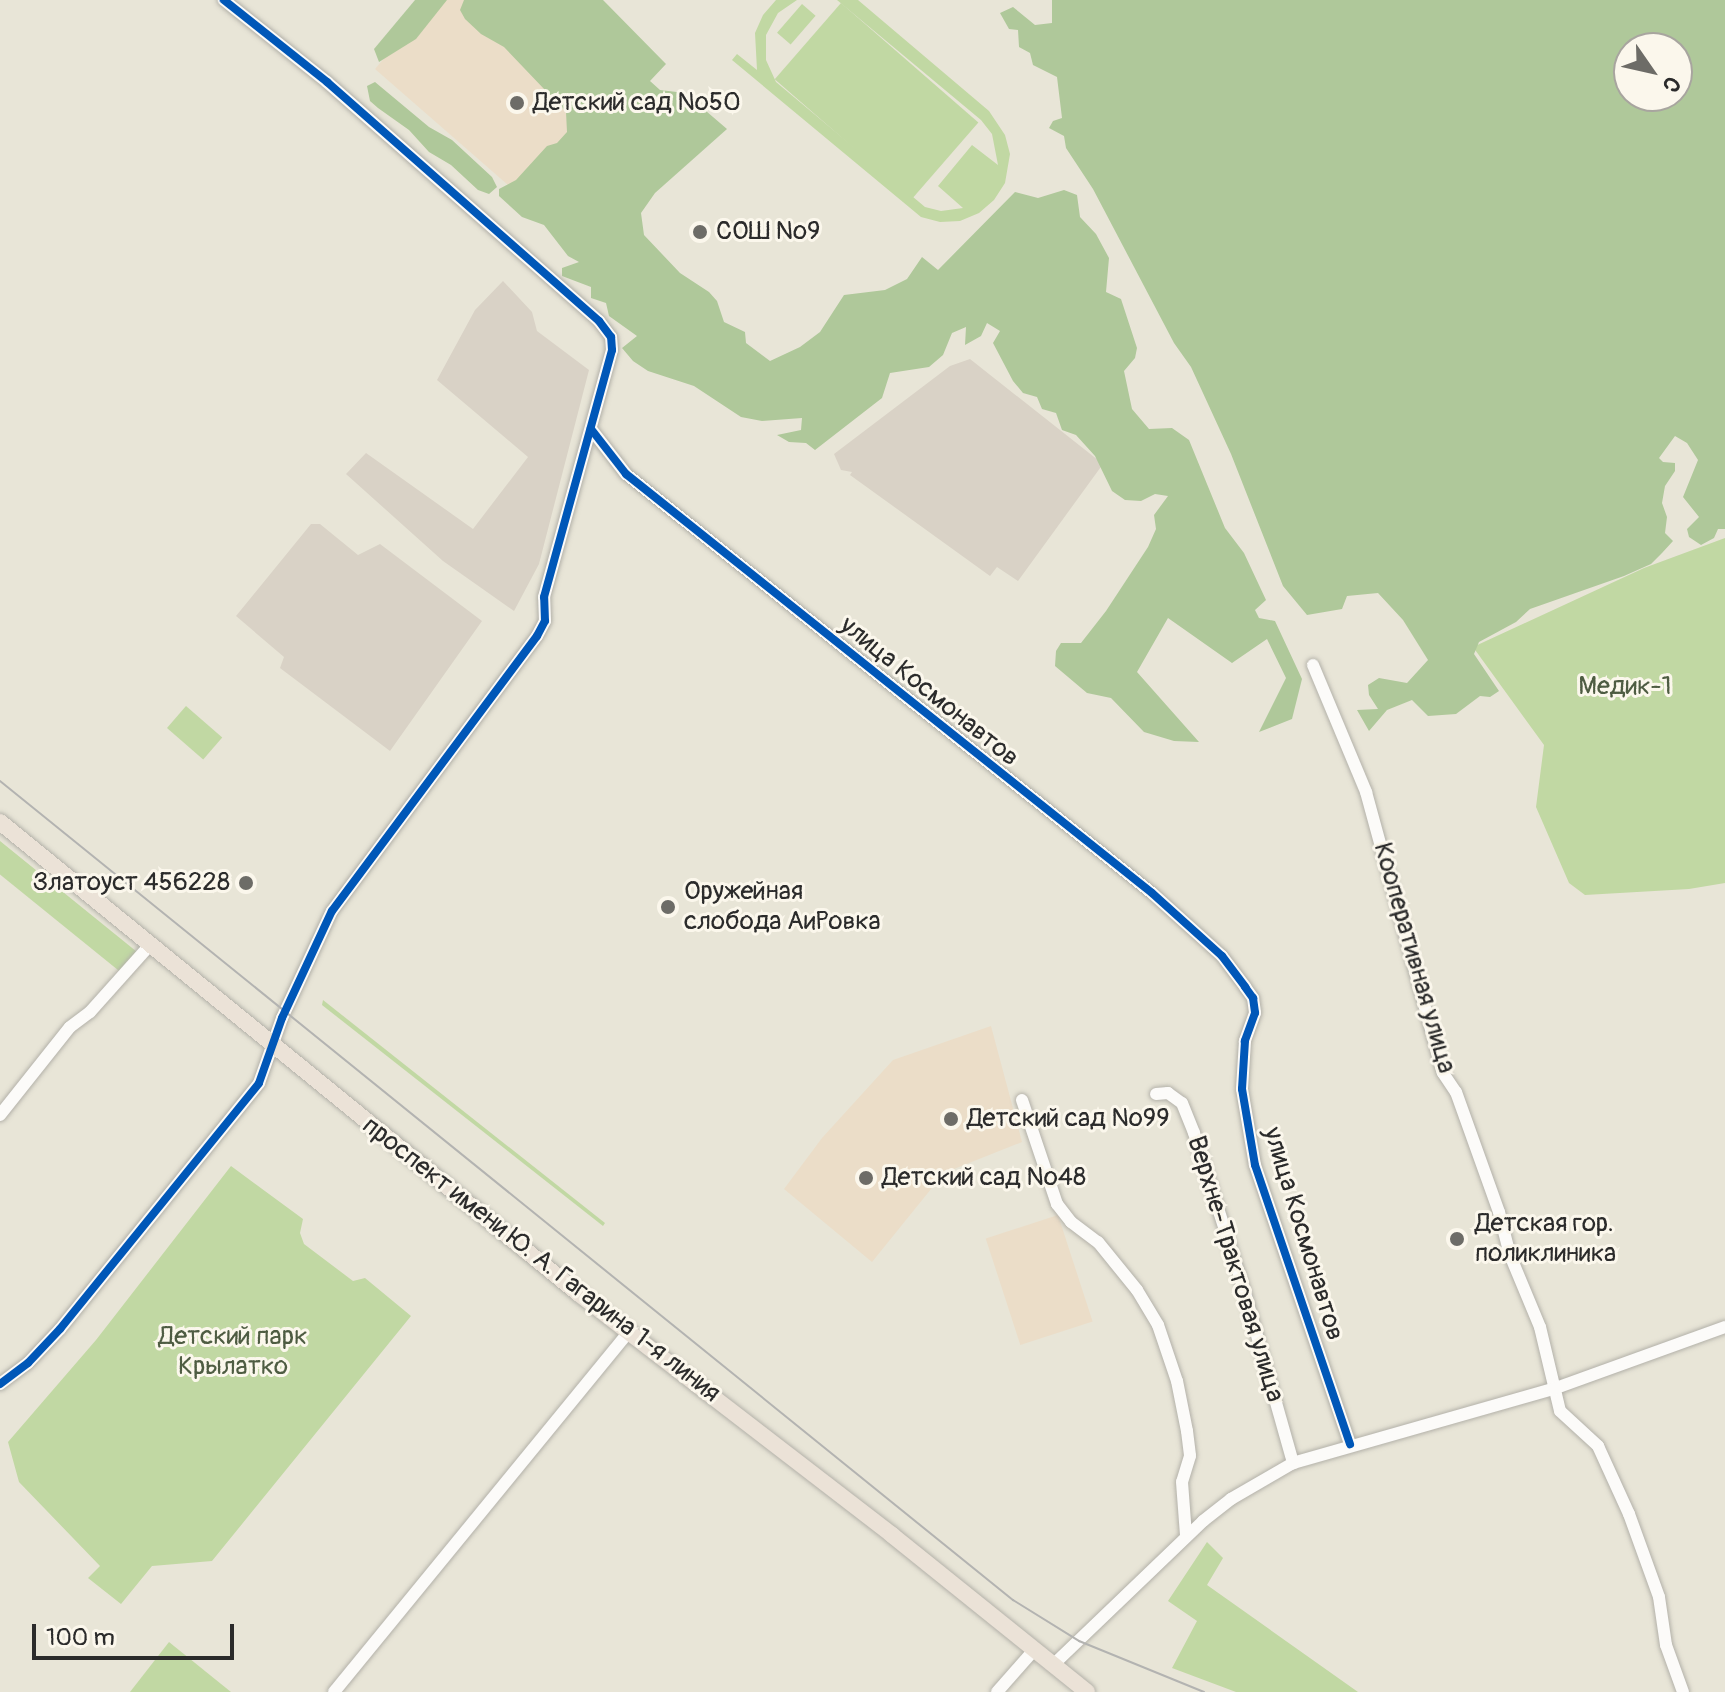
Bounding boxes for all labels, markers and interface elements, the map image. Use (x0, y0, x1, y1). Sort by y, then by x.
north arrow (1613, 32, 1693, 112)
text: С (1656, 71, 1687, 98)
place label: Детский сад №50 (533, 87, 741, 119)
marker: Детский сад №50 (508, 94, 526, 112)
place label: СОШ №9 (716, 216, 820, 248)
marker: СОШ №9 (691, 223, 709, 241)
street label: улица Космонавтов (833, 610, 1025, 774)
park label: Медик-1 (1578, 671, 1672, 703)
street label: Кооперативная улица (1366, 839, 1462, 1077)
place label: Златоуст 456228 (33, 867, 230, 899)
marker: Златоуст 456228 (237, 874, 255, 892)
place label: Оружейная слобода АиРовка (684, 876, 881, 938)
marker: Оружейная слобода АиРовка (659, 898, 677, 916)
place label: Детский сад №99 (967, 1103, 1170, 1135)
marker: Детский сад №99 (942, 1110, 960, 1128)
street label: проспект имени Ю. А. Гагарина 1-я линия (356, 1111, 726, 1409)
street label: улица Космонавтов (1256, 1124, 1350, 1344)
street label: Верхне-Трактовая улица (1180, 1132, 1290, 1406)
place label: Детский сад №48 (882, 1162, 1086, 1194)
marker: Детский сад №48 (857, 1169, 875, 1187)
place label: Детская гор. поликлиника (1475, 1208, 1616, 1270)
marker: Детская гор. поликлиника (1446, 1228, 1468, 1250)
park label: Детский парк Крылатко (159, 1321, 307, 1382)
scale bar (36, 1608, 238, 1658)
text: 100 m (46, 1623, 115, 1652)

